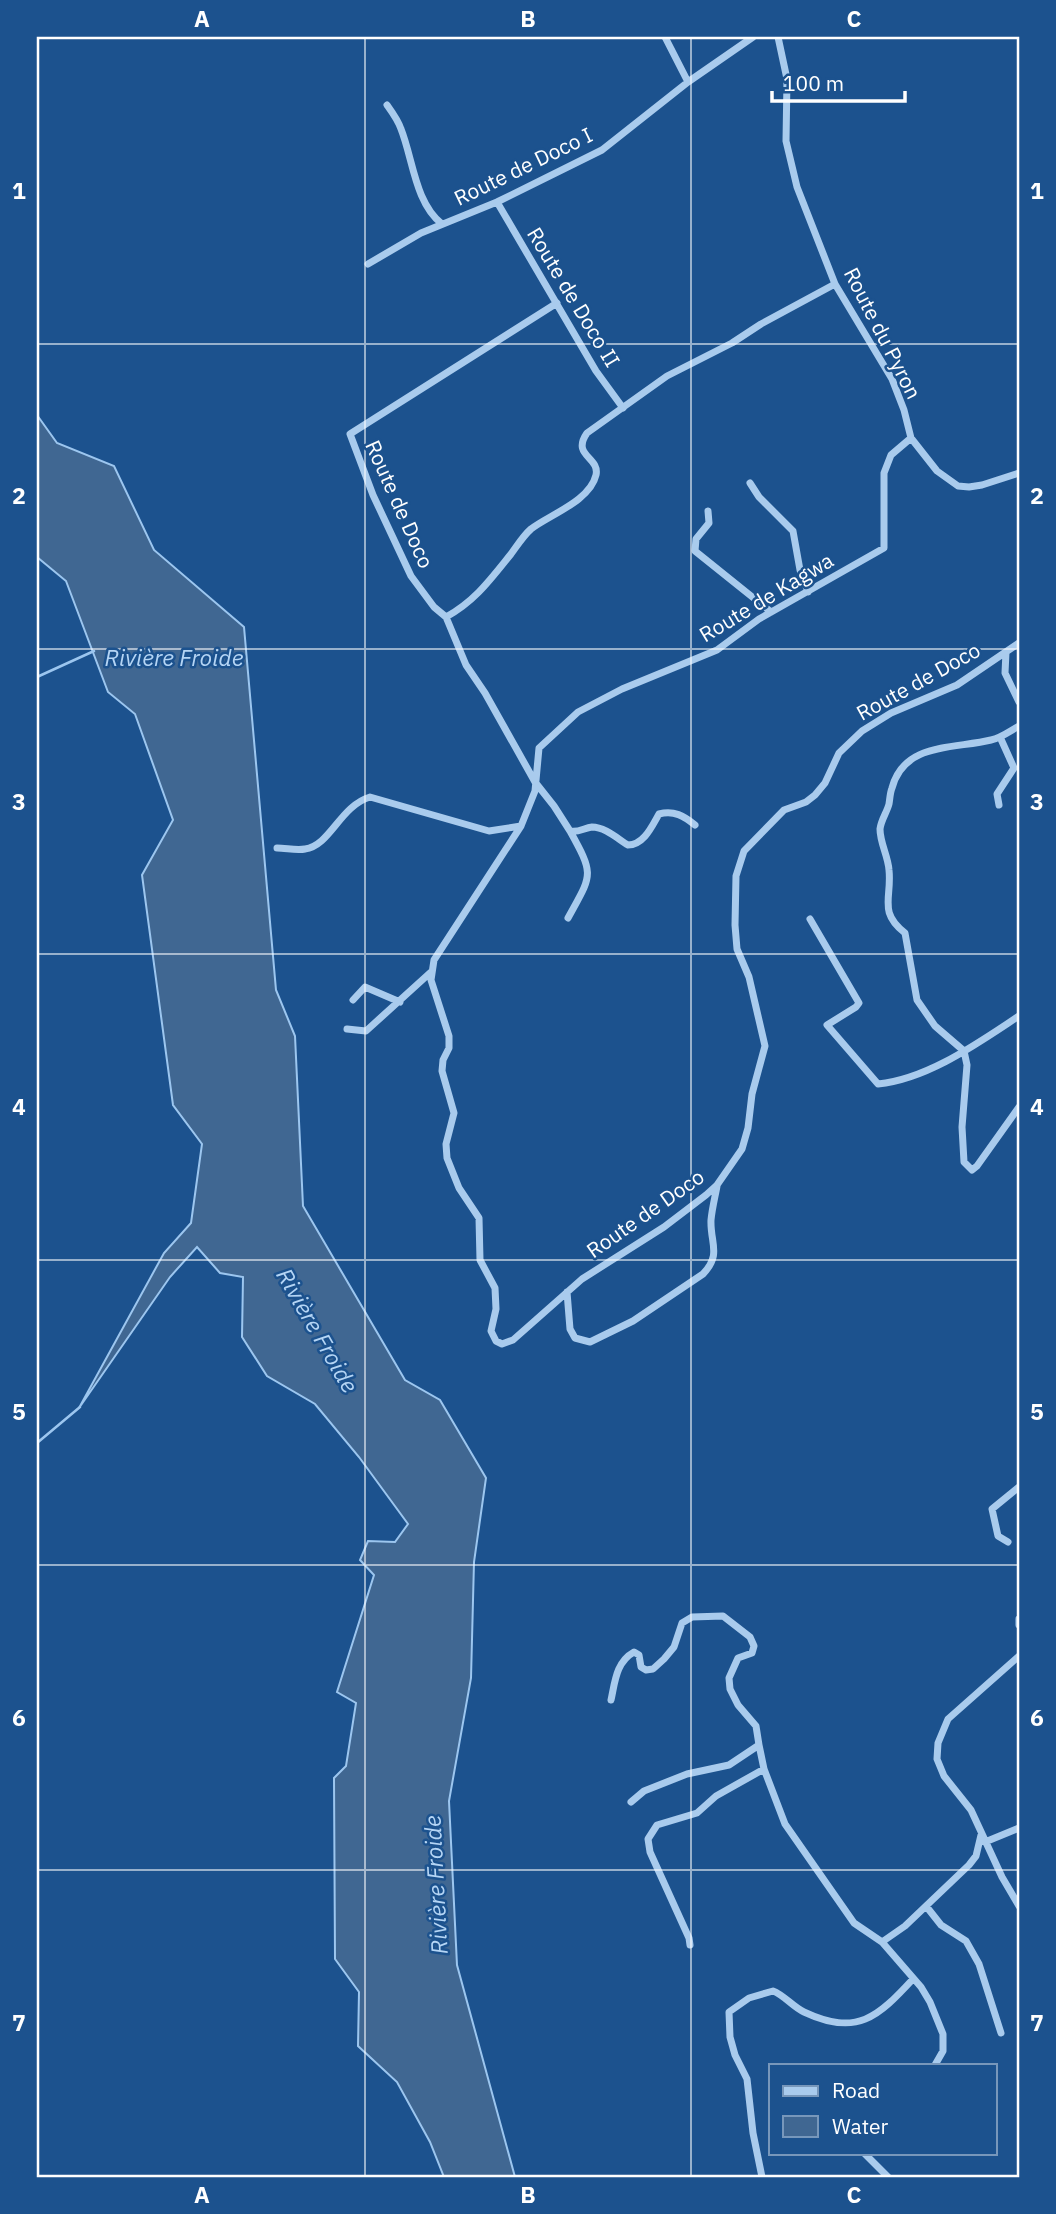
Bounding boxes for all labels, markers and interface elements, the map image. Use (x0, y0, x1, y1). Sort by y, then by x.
text: A (194, 3, 210, 33)
text: B (520, 3, 536, 33)
text: C (847, 3, 862, 33)
scale bar (772, 60, 906, 104)
text: 100 m (783, 69, 844, 97)
street label: Route de Doco I (449, 120, 597, 212)
text: 1 (12, 175, 26, 205)
text: 1 (1030, 175, 1044, 205)
street label: Route de Doco II (521, 222, 627, 372)
street label: Route du Pyron (838, 262, 928, 404)
street label: Route de Doco (359, 436, 441, 572)
text: 2 (12, 480, 26, 510)
text: 2 (1030, 480, 1044, 510)
street label: Route de Kagwa (694, 546, 838, 648)
street label: Route de Doco (851, 635, 985, 727)
water label: Rivière Froide (105, 642, 244, 672)
text: 3 (12, 786, 26, 816)
text: 3 (1030, 786, 1044, 816)
text: 4 (12, 1091, 26, 1121)
text: 4 (1030, 1091, 1044, 1121)
street label: Route de Doco (581, 1162, 709, 1264)
water label: Rivière Froide (270, 1262, 366, 1398)
text: 5 (12, 1396, 26, 1426)
text: 5 (1030, 1396, 1044, 1426)
text: 6 (12, 1702, 26, 1732)
text: 6 (1030, 1702, 1044, 1732)
water label: Rivière Froide (416, 1815, 454, 1955)
text: 7 (12, 2007, 26, 2037)
text: 7 (1030, 2007, 1044, 2037)
legend (769, 2064, 996, 2154)
text: Road (832, 2076, 880, 2104)
text: Water (832, 2112, 889, 2140)
text: A (194, 2179, 210, 2209)
text: B (520, 2179, 536, 2209)
text: C (847, 2179, 862, 2209)

